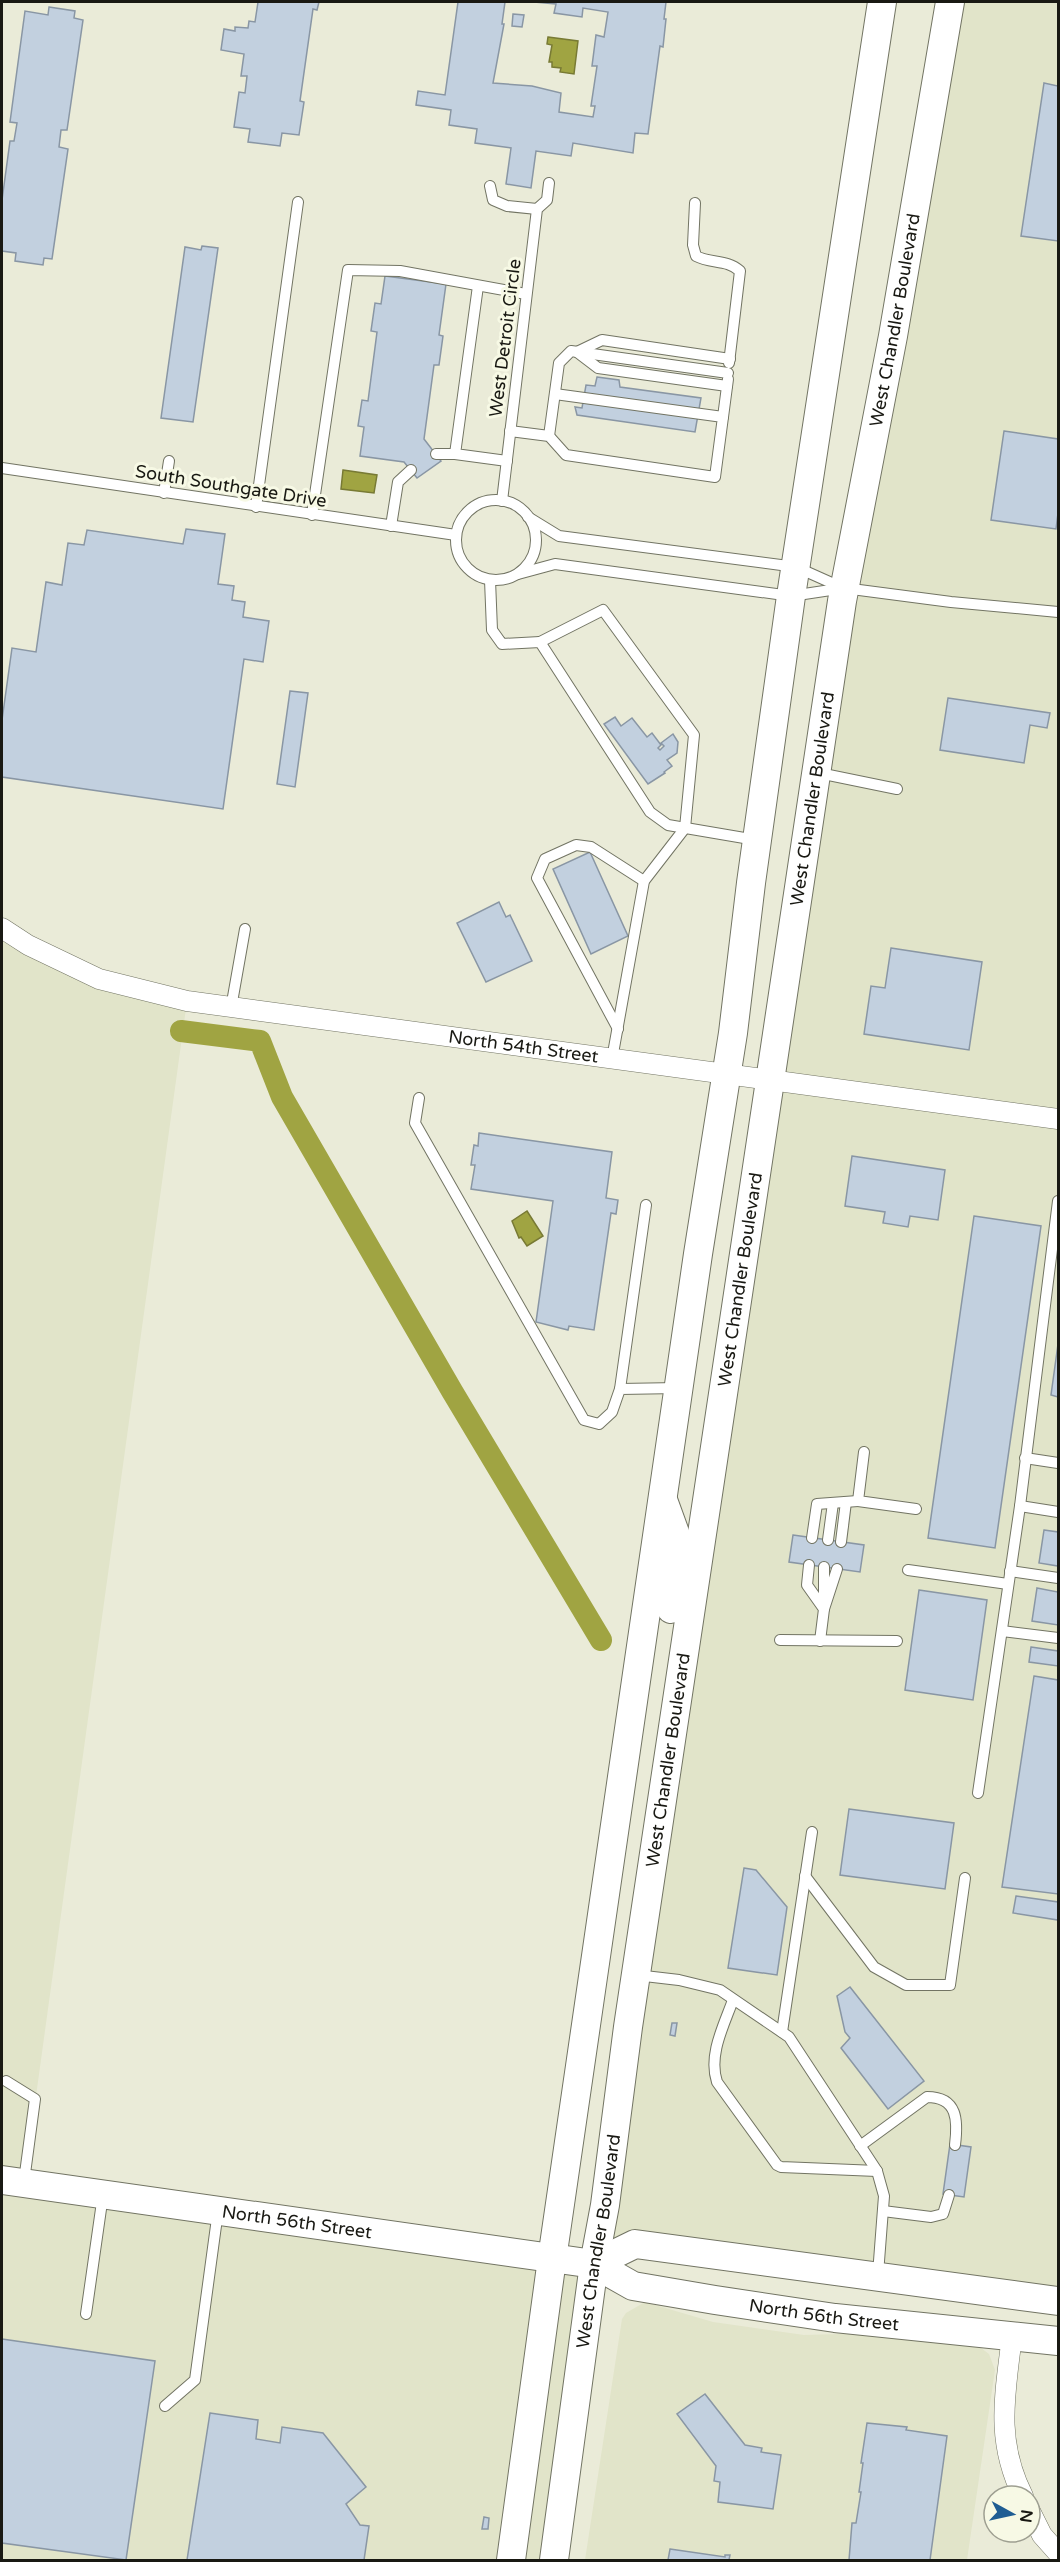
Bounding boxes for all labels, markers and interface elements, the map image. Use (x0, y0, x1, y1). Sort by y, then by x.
street label: West Chandler Boulevard (865, 212, 925, 429)
street label: West Detroit Circle (484, 258, 526, 418)
street label: South Southgate Drive (134, 460, 328, 512)
street label: West Chandler Boulevard (785, 690, 839, 908)
street label: North 54th Street (447, 1026, 600, 1068)
street label: West Chandler Boulevard (713, 1171, 767, 1388)
street label: West Chandler Boulevard (641, 1652, 695, 1869)
street label: West Chandler Boulevard (572, 2133, 625, 2350)
street label: North 56th Street (221, 2200, 374, 2243)
street label: North 56th Street (747, 2294, 900, 2336)
north arrow (982, 2484, 1042, 2544)
text: N (1015, 2508, 1037, 2524)

